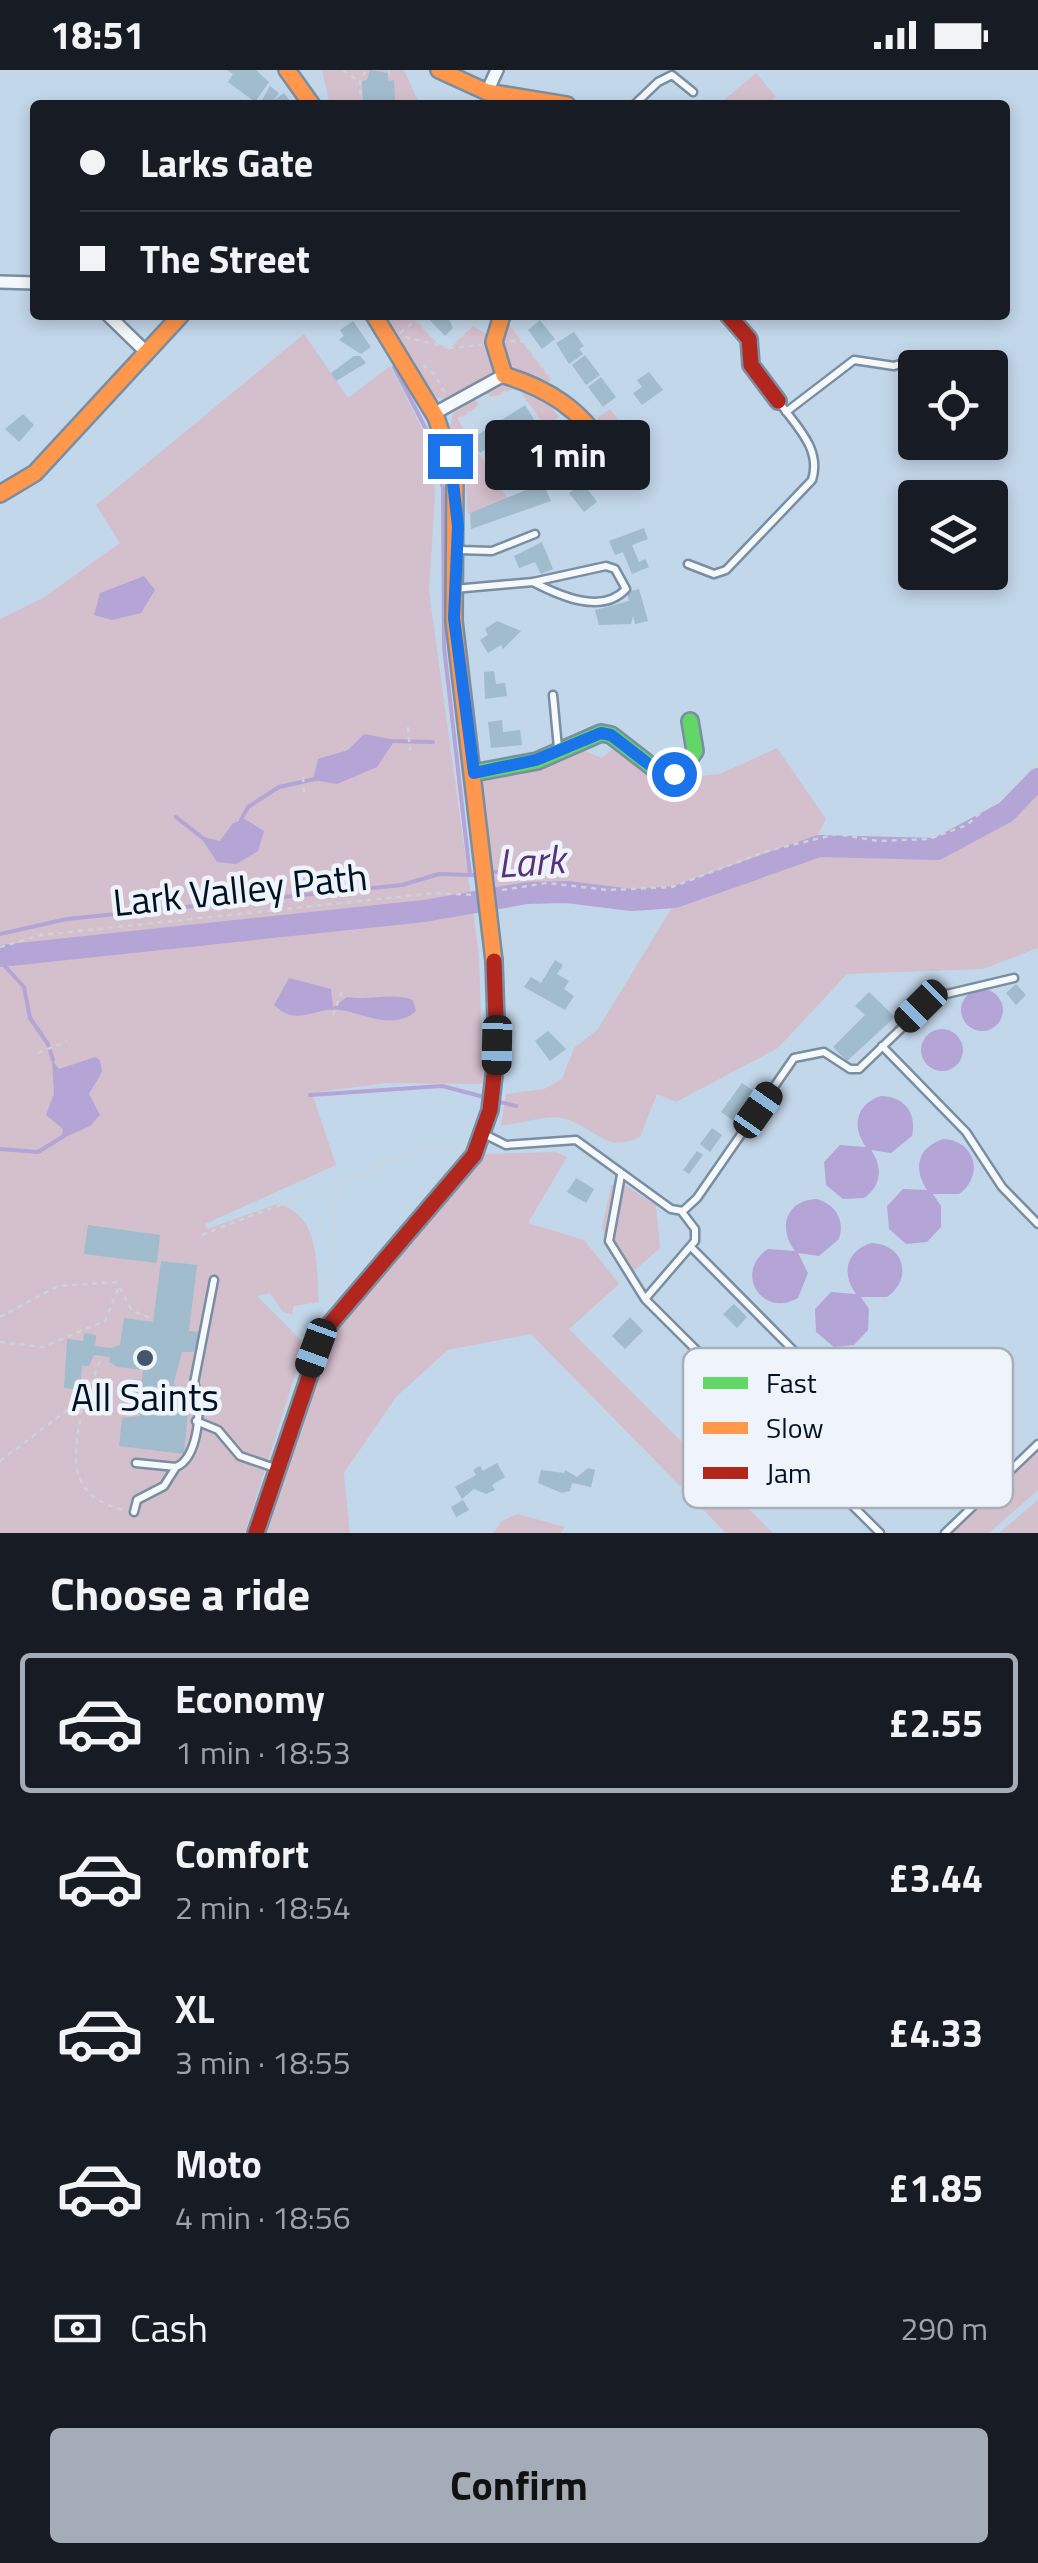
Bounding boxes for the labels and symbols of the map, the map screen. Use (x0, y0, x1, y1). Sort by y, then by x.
callout: 1 min (485, 421, 650, 491)
route end (428, 434, 473, 479)
route start (652, 752, 697, 797)
water label: Lark (495, 828, 571, 894)
street label: Lark Valley Path (110, 847, 370, 931)
car (889, 974, 953, 1038)
car (481, 1015, 513, 1075)
car (729, 1077, 787, 1143)
car (292, 1315, 340, 1381)
marker: All Saints (134, 1347, 156, 1369)
legend (683, 1348, 1013, 1508)
text: Fast (766, 1361, 817, 1404)
place label: All Saints (71, 1368, 219, 1426)
text: Slow (766, 1406, 824, 1449)
text: Jam (766, 1451, 812, 1494)

